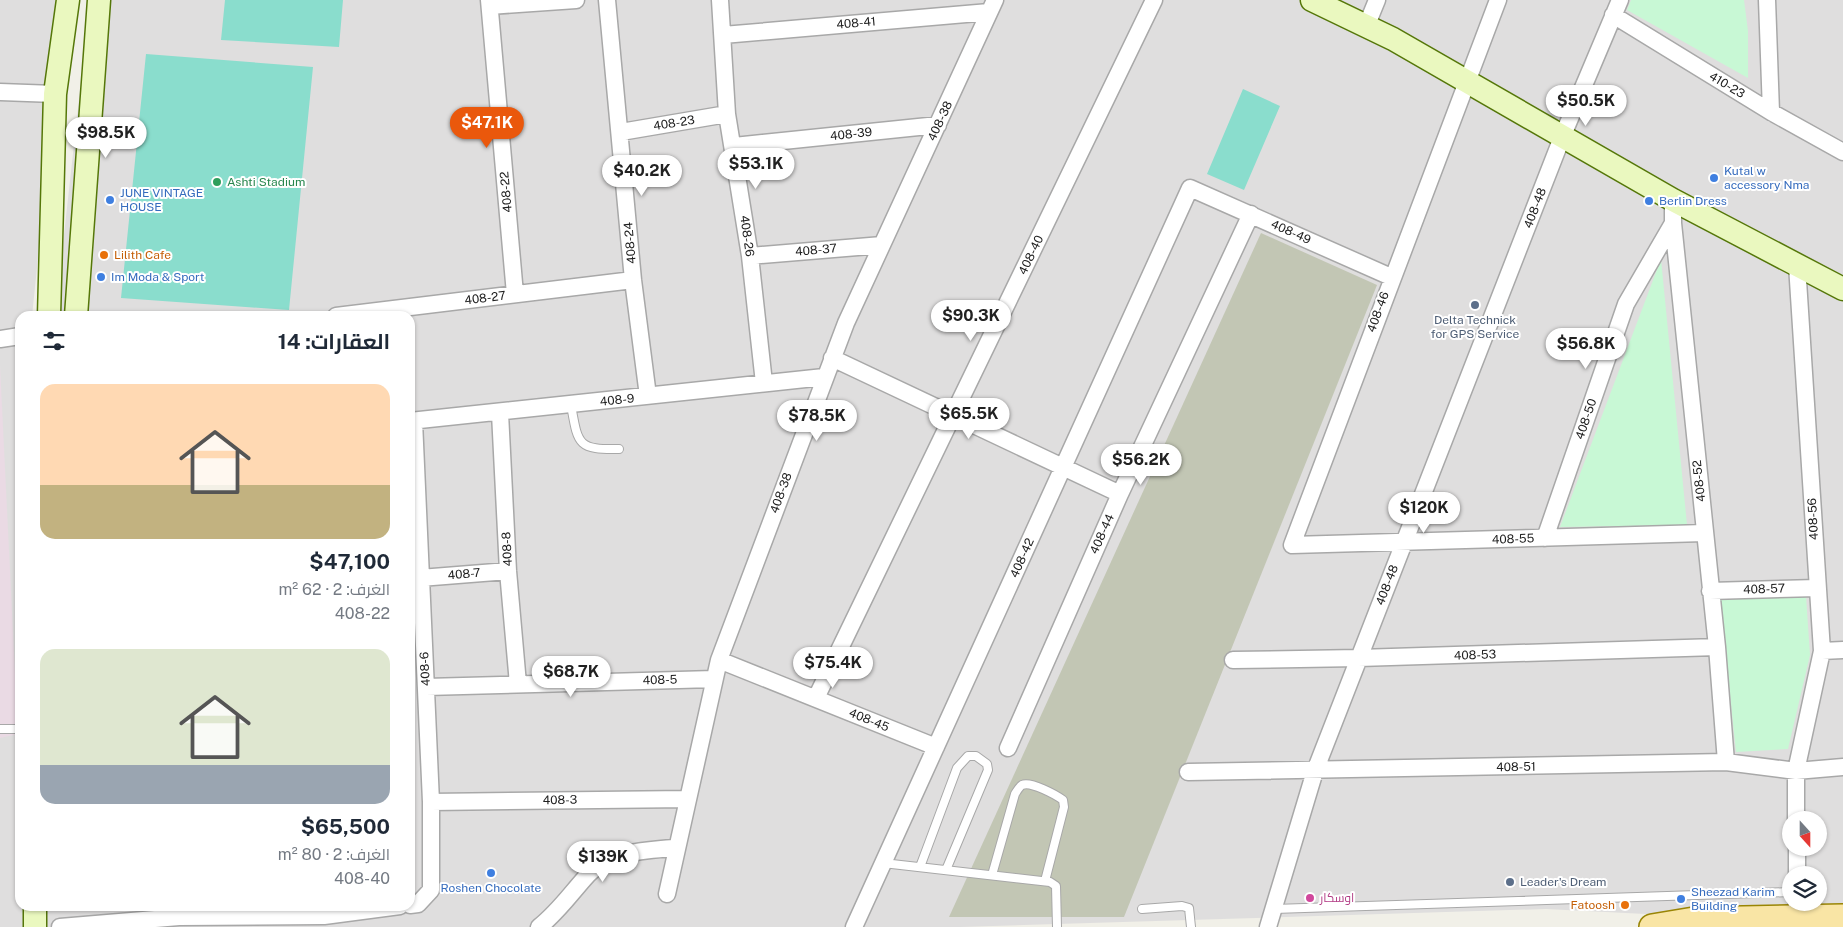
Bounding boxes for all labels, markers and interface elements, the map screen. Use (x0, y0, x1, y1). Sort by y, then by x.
street label: 408-41 (836, 14, 876, 32)
street label: 410-23 (1707, 69, 1747, 101)
pin: $50.5K (1545, 84, 1627, 127)
text: $50.5K (1557, 91, 1615, 110)
street label: 408-38 (925, 99, 955, 143)
pin: $47.1K (446, 106, 528, 149)
text: $47.1K (461, 113, 513, 132)
street label: 408-23 (652, 113, 696, 133)
pin: $98.5K (65, 116, 147, 159)
text: $98.5K (77, 123, 135, 142)
street label: 408-39 (829, 125, 873, 143)
pin: $53.1K (715, 148, 797, 190)
pin: $40.2K (601, 154, 683, 197)
text: $53.1K (729, 154, 783, 173)
text: $40.2K (613, 161, 671, 180)
place label: Kutal w accessory Nma (1724, 164, 1809, 192)
street label: 408-22 (497, 171, 515, 213)
marker: Kutal w accessory Nma (1708, 172, 1720, 184)
place label: Ashti Stadium (227, 175, 305, 189)
marker: Ashti Stadium (211, 176, 223, 188)
street label: 408-48 (1521, 185, 1549, 230)
place label: JUNE VINTAGE HOUSE (120, 186, 203, 214)
marker: JUNE VINTAGE HOUSE (104, 194, 116, 206)
place label: Berlin Dress (1659, 194, 1727, 208)
marker: Berlin Dress (1643, 195, 1655, 207)
street label: 408-26 (737, 214, 757, 258)
street label: 408-49 (1269, 217, 1313, 247)
street label: 408-24 (621, 221, 639, 264)
street label: 408-40 (1016, 233, 1046, 277)
street label: 408-37 (795, 241, 837, 259)
place label: Lilith Cafe (114, 248, 171, 262)
marker: Lilith Cafe (98, 249, 110, 261)
place label: Im Moda & Sport (111, 270, 205, 284)
marker: Im Moda & Sport (95, 271, 107, 283)
street label: 408-27 (464, 289, 506, 307)
street label: 408-46 (1364, 290, 1392, 334)
marker: Delta Technick for GPS Service (1469, 299, 1481, 311)
pin: $90.3K (930, 300, 1012, 342)
text: $90.3K (942, 306, 1000, 325)
place label: Delta Technick for GPS Service (1431, 313, 1519, 341)
icon: filters (40, 327, 68, 355)
pin: $56.8K (1545, 328, 1627, 370)
text: العقارات: 14 (278, 329, 390, 354)
text: $56.8K (1557, 334, 1615, 353)
street label: 408-9 (599, 391, 635, 409)
street label: 408-50 (1573, 397, 1599, 441)
pin: $65.5K (928, 398, 1010, 440)
pin: $78.5K (776, 400, 858, 442)
text: $65.5K (940, 404, 998, 423)
text: $78.5K (788, 406, 846, 425)
icon: home (170, 417, 260, 507)
pin: $56.2K (1100, 444, 1182, 486)
text: $56.2K (1112, 450, 1170, 469)
street label: 408-52 (1690, 459, 1708, 503)
street label: 408-38 (767, 470, 795, 515)
pin: $120K (1389, 492, 1459, 534)
text: $120K (1399, 498, 1449, 517)
street label: 408-56 (1805, 498, 1821, 540)
street label: 408-44 (1087, 511, 1117, 556)
street label: 408-8 (499, 531, 515, 567)
street label: 408-55 (1492, 531, 1535, 547)
street label: 408-42 (1007, 536, 1037, 580)
text: $47,100 (309, 549, 390, 574)
street label: 408-48 (1373, 562, 1401, 607)
street label: 408-7 (447, 566, 481, 582)
text: الغرف: 2 · 62 m² (278, 580, 390, 599)
street label: 408-57 (1743, 581, 1785, 597)
text: 408-22 (335, 604, 390, 623)
pin: $75.4K (792, 646, 874, 689)
street label: 408-53 (1454, 647, 1496, 663)
street label: 408-6 (417, 651, 433, 687)
text: $75.4K (804, 653, 862, 672)
pin: $68.7K (530, 656, 612, 698)
text: $68.7K (543, 662, 599, 681)
street label: 408-5 (642, 672, 678, 688)
icon: home (170, 682, 260, 772)
street label: 408-45 (847, 706, 891, 735)
street label: 408-51 (1496, 760, 1536, 774)
street label: 408-3 (543, 793, 577, 807)
north arrow (1782, 811, 1828, 856)
map controls (1782, 811, 1827, 911)
text: $65,500 (301, 814, 390, 839)
pin: $139K (568, 840, 638, 883)
text: الغرف: 2 · 80 m² (278, 845, 390, 864)
text: $139K (578, 847, 628, 866)
button: layers (1782, 866, 1827, 911)
marker: Roshen Chocolate (485, 867, 497, 879)
text: 408-40 (334, 869, 390, 888)
place label: Leader's Dream (1520, 875, 1606, 889)
marker: Leader's Dream (1504, 876, 1516, 888)
place label: Roshen Chocolate (441, 881, 542, 895)
place label: Sheezad Karim Building (1691, 885, 1775, 913)
place label: اوسكار (1319, 891, 1354, 905)
marker: اوسكار (1304, 892, 1316, 904)
marker: Sheezad Karim Building (1675, 893, 1687, 905)
place label: Fatoosh (1571, 898, 1615, 912)
marker: Fatoosh (1619, 899, 1631, 911)

